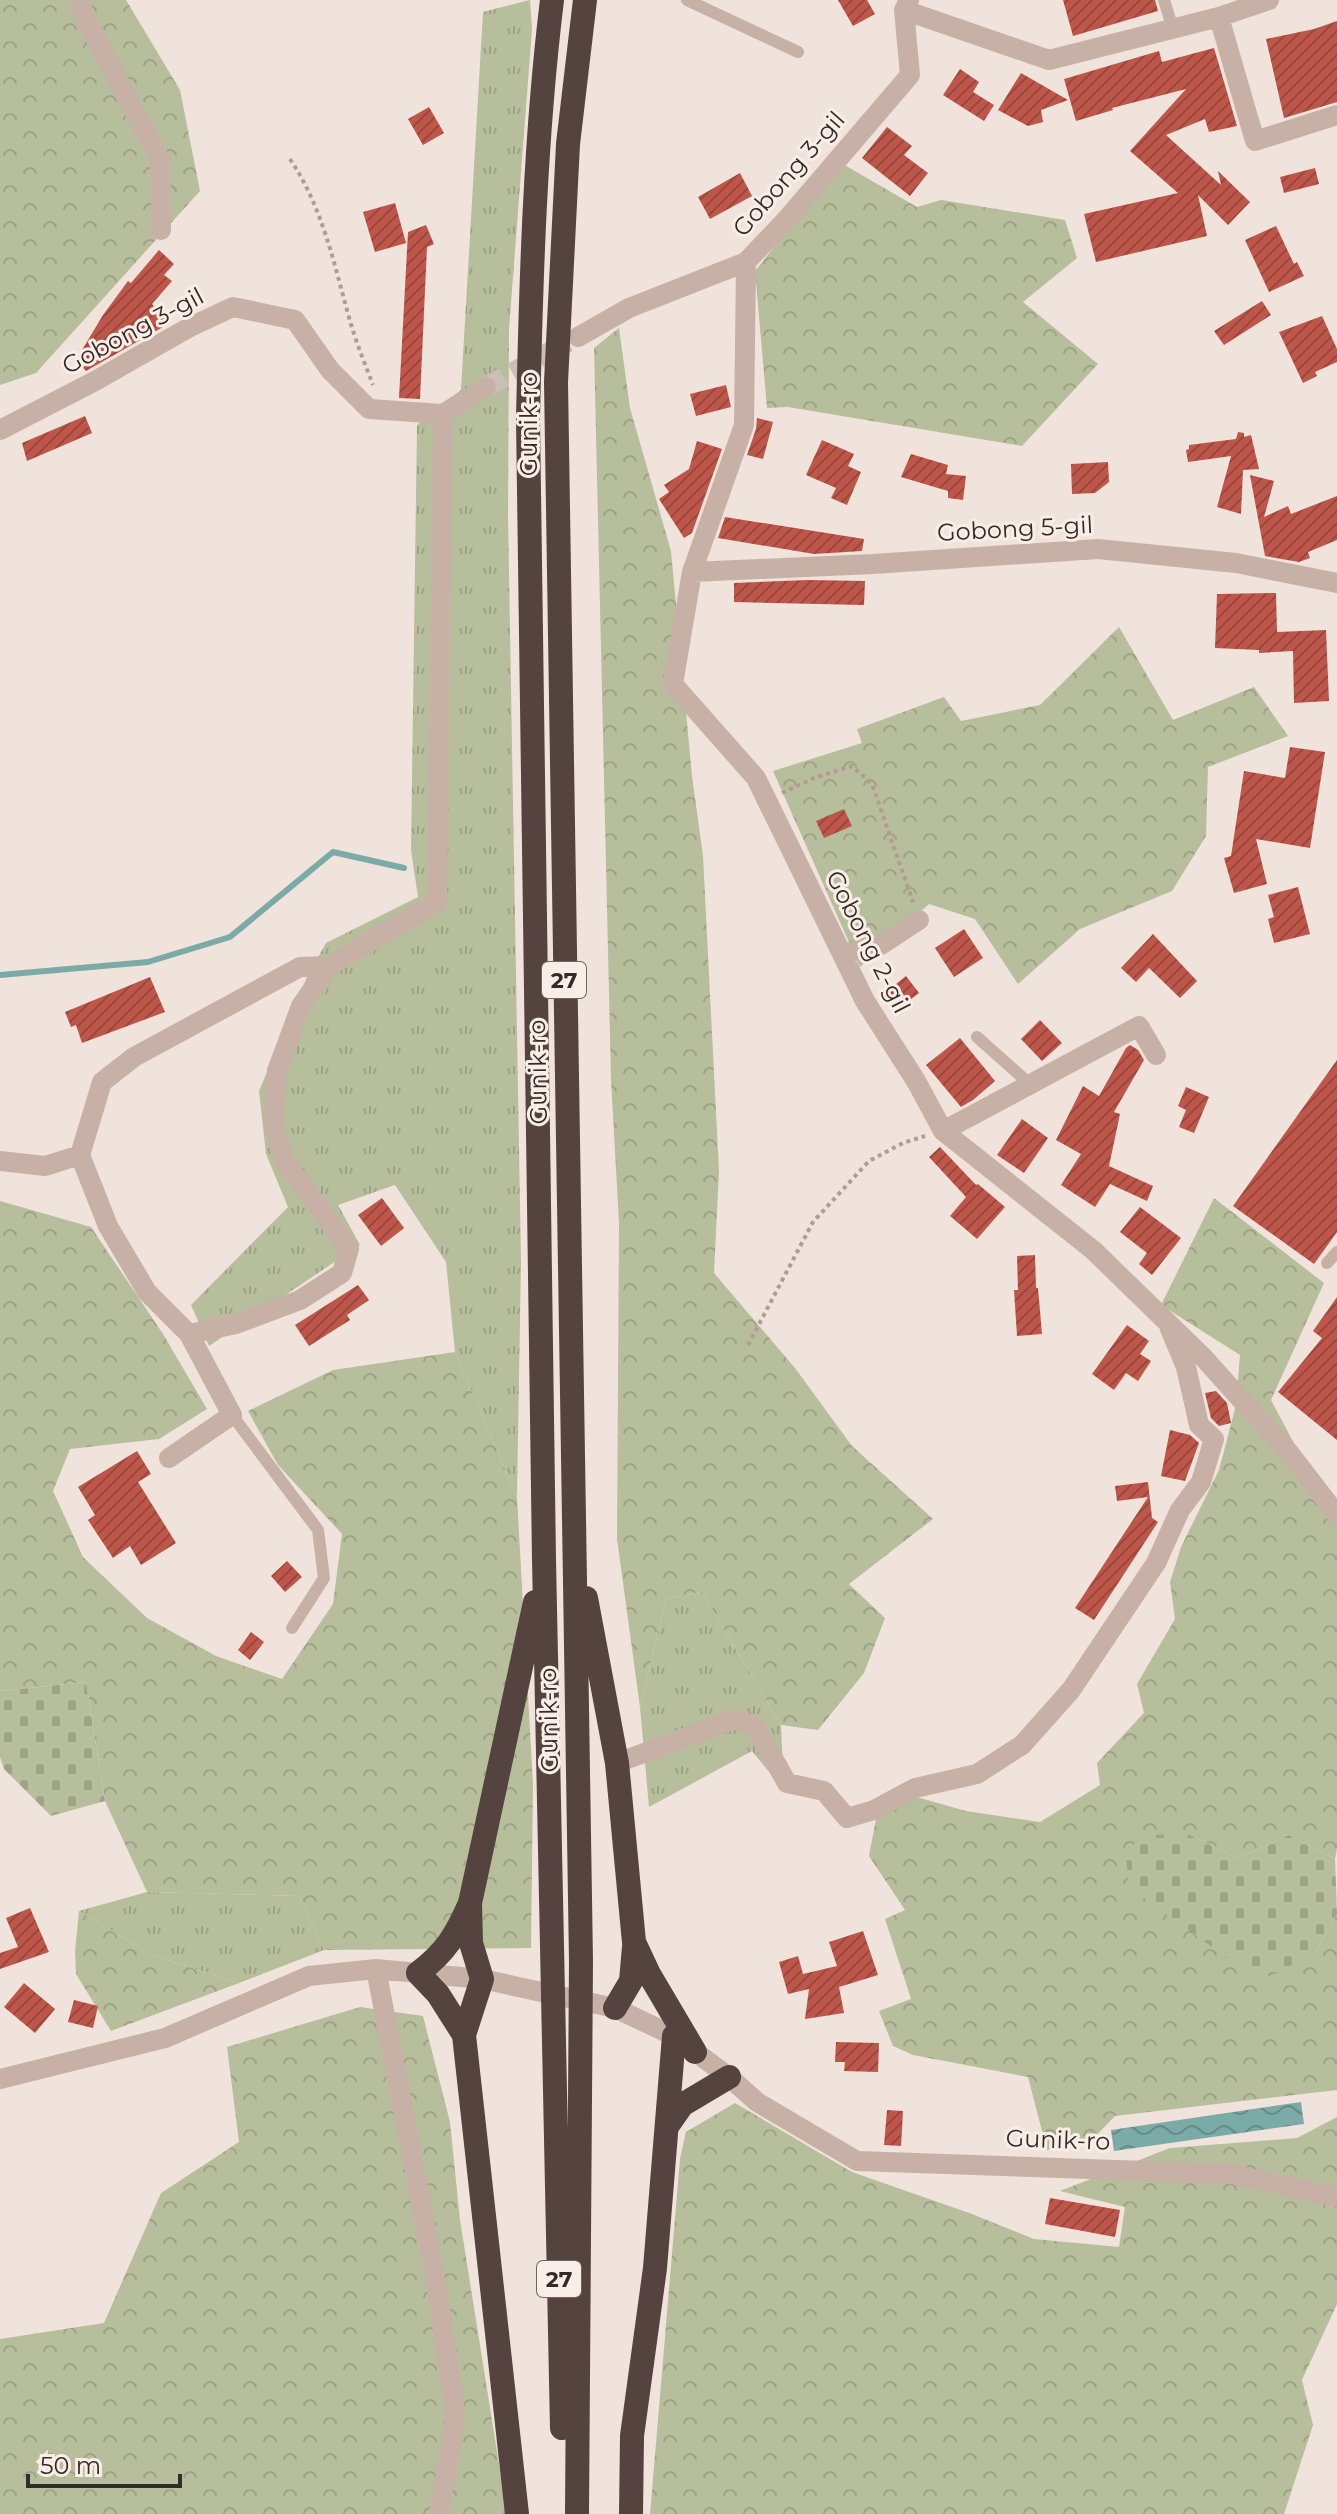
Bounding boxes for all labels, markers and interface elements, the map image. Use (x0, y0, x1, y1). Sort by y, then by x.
street label: Gobong 3-gil (726, 105, 851, 242)
street label: Gobong 3-gil (57, 281, 209, 380)
street label: Gunik-ro (514, 372, 543, 476)
street label: Gobong 5-gil (936, 510, 1094, 547)
street label: Gobong 2-gil (820, 866, 917, 1018)
road number: 27 (542, 962, 586, 998)
street label: Gunik-ro (522, 1019, 553, 1125)
street label: Gunik-ro (533, 1667, 564, 1773)
street label: Gunik-ro (1005, 2123, 1111, 2156)
road number: 27 (537, 2261, 581, 2297)
scale bar (28, 2438, 180, 2488)
text: 50 m (40, 2451, 101, 2480)

